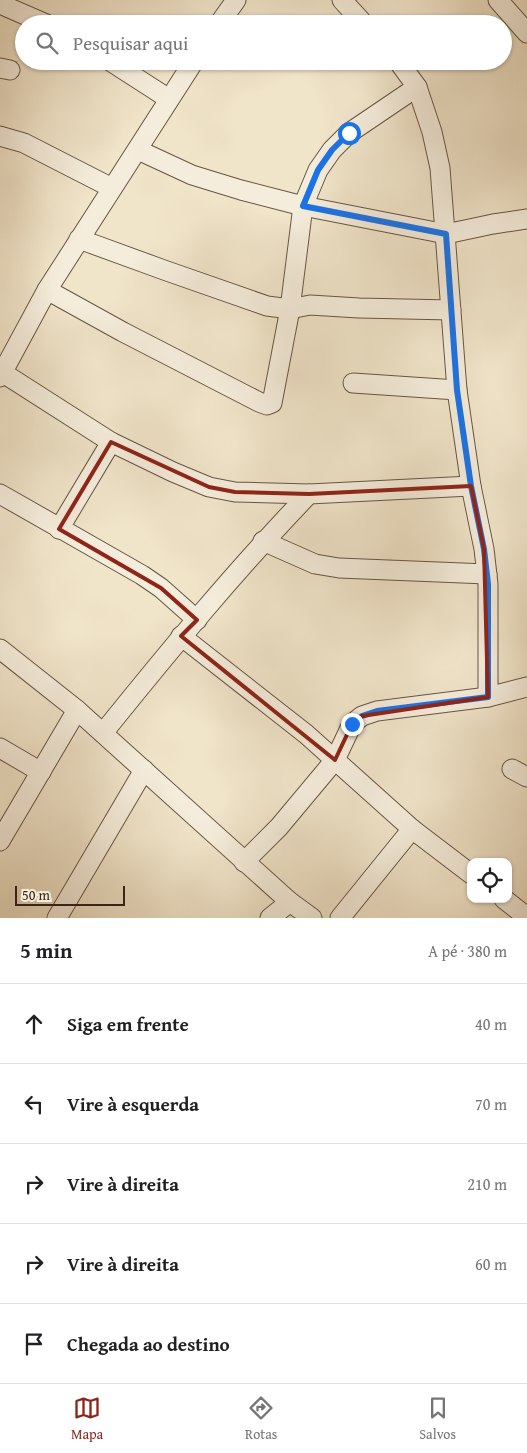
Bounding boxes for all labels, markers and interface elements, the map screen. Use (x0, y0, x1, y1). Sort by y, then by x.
search box (15, 15, 512, 70)
icon: search (33, 29, 61, 57)
text: Pesquisar aqui (73, 29, 188, 57)
route start (338, 122, 361, 145)
route end (341, 713, 364, 736)
map controls (467, 858, 512, 903)
button: locate (467, 858, 512, 903)
scale bar (15, 883, 125, 906)
text: 50 m (22, 885, 50, 905)
text: 5 min (20, 935, 72, 966)
text: A pé · 380 m (428, 939, 507, 963)
icon: ahead (20, 1010, 48, 1038)
text: Siga em frente (67, 1010, 189, 1038)
text: 40 m (475, 1012, 507, 1036)
icon: left (20, 1090, 48, 1118)
text: Vire à esquerda (67, 1090, 199, 1118)
text: 70 m (475, 1092, 507, 1116)
icon: right (20, 1170, 48, 1198)
text: Vire à direita (67, 1170, 179, 1198)
text: 210 m (467, 1172, 507, 1196)
icon: right (20, 1250, 48, 1278)
text: Vire à direita (67, 1250, 179, 1278)
text: 60 m (475, 1252, 507, 1276)
icon: arrive (20, 1330, 48, 1358)
text: Chegada ao destino (67, 1330, 230, 1358)
tab: Mapa (71, 1394, 103, 1444)
tab: Rotas (245, 1394, 277, 1444)
tab: Salvos (419, 1394, 456, 1444)

